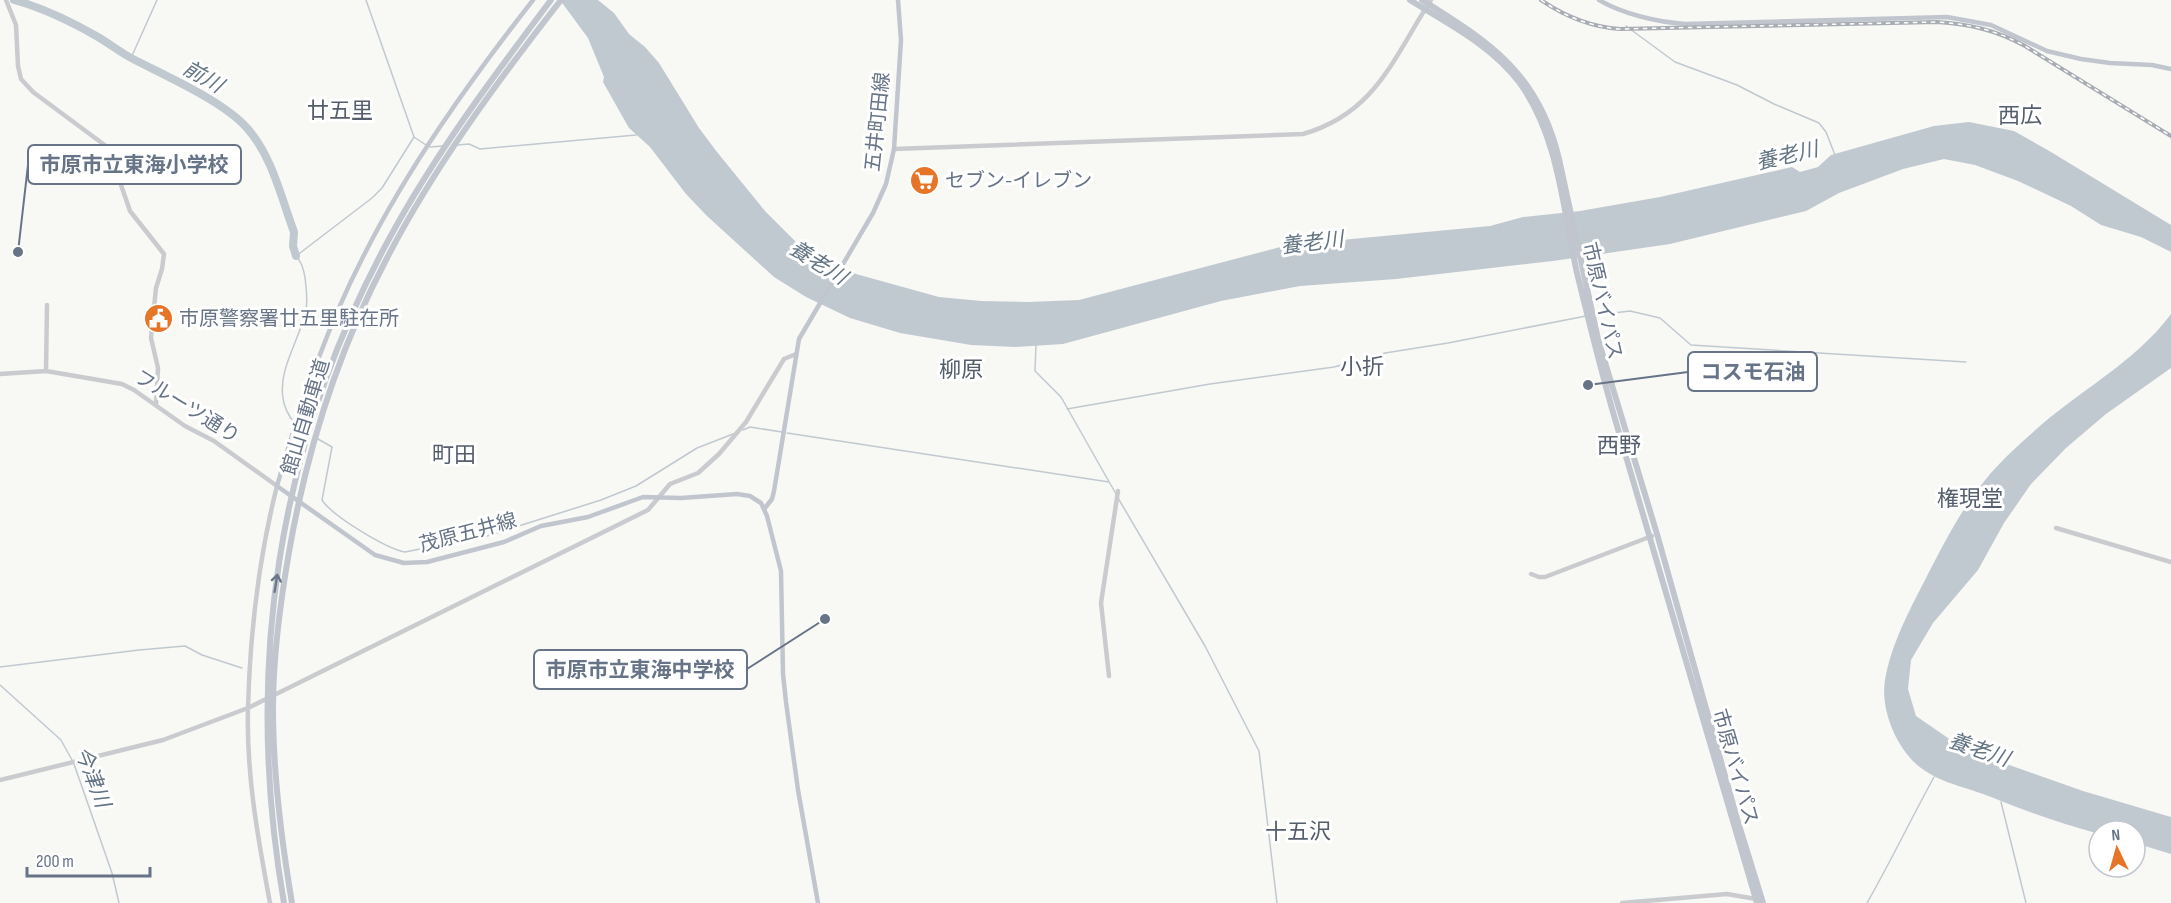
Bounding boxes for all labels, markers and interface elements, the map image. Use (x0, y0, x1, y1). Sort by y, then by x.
water label: 前川 (179, 56, 229, 99)
street label: 五井町田線 (861, 71, 895, 173)
district label: 廿五里 (307, 98, 373, 125)
district label: 西広 (1998, 103, 2042, 130)
water label: 養老川 (1753, 136, 1822, 175)
callout: 市原市立東海小学校 (28, 145, 241, 184)
text: 市原市立東海小学校 (40, 153, 229, 178)
supermarket icon: セブン-イレブン (908, 165, 940, 197)
place label: セブン-イレブン (945, 169, 1092, 193)
water label: 養老川 (1279, 227, 1347, 259)
water label: 養老川 (785, 236, 853, 291)
street label: 市原バイパス (1577, 240, 1627, 362)
public building icon: 市原警察署廿五里駐在所 (142, 303, 174, 335)
place label: 市原警察署廿五里駐在所 (179, 307, 399, 331)
callout: コスモ石油 (1688, 352, 1817, 391)
district label: 小折 (1340, 354, 1384, 381)
street label: 館山自動車道 (277, 356, 335, 478)
district label: 柳原 (939, 357, 983, 384)
text: コスモ石油 (1701, 360, 1806, 385)
street label: フルーツ通り (130, 365, 244, 449)
district label: 西野 (1597, 433, 1641, 460)
district label: 町田 (432, 442, 476, 469)
district label: 権現堂 (1937, 486, 2003, 513)
street label: 茂原五井線 (417, 508, 519, 558)
one-way arrow (271, 573, 282, 593)
callout: 市原市立東海中学校 (534, 650, 747, 689)
text: 市原市立東海中学校 (546, 658, 735, 683)
street label: 市原バイパス (1707, 706, 1763, 828)
water label: 養老川 (1945, 728, 2015, 773)
water label: 今津川 (69, 743, 116, 813)
district label: 十五沢 (1265, 819, 1331, 846)
north arrow (2087, 819, 2147, 879)
text: N (2111, 826, 2121, 845)
scale bar (27, 840, 150, 878)
text: 200 m (36, 851, 74, 872)

